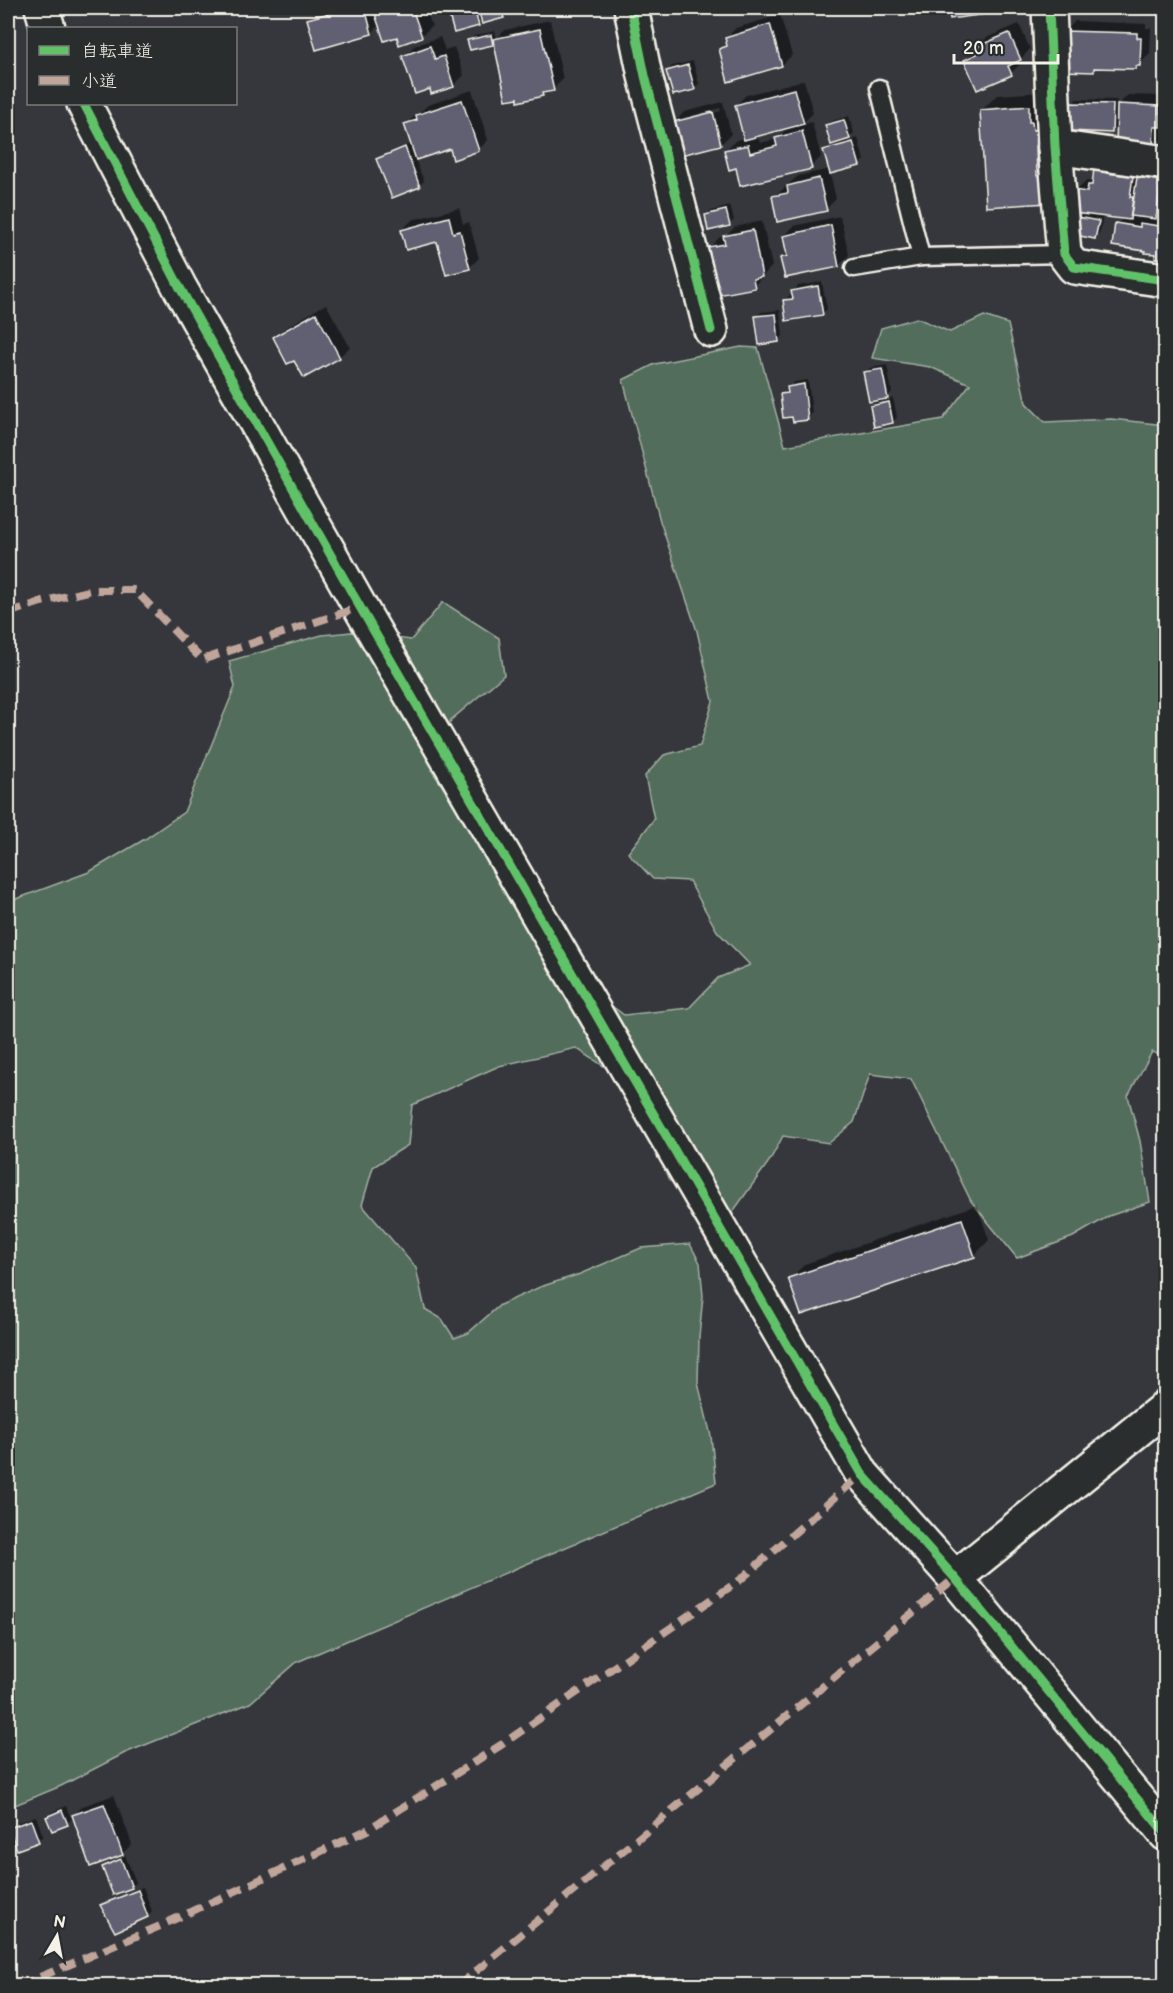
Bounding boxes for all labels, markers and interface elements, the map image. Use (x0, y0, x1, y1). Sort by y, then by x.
legend (27, 27, 237, 105)
scale bar (954, 27, 1058, 65)
text: 20 m (963, 38, 1004, 59)
text: 自転車道 (81, 41, 153, 62)
text: 小道 (81, 71, 117, 92)
north arrow (27, 1906, 87, 1966)
text: N (52, 1912, 67, 1933)

